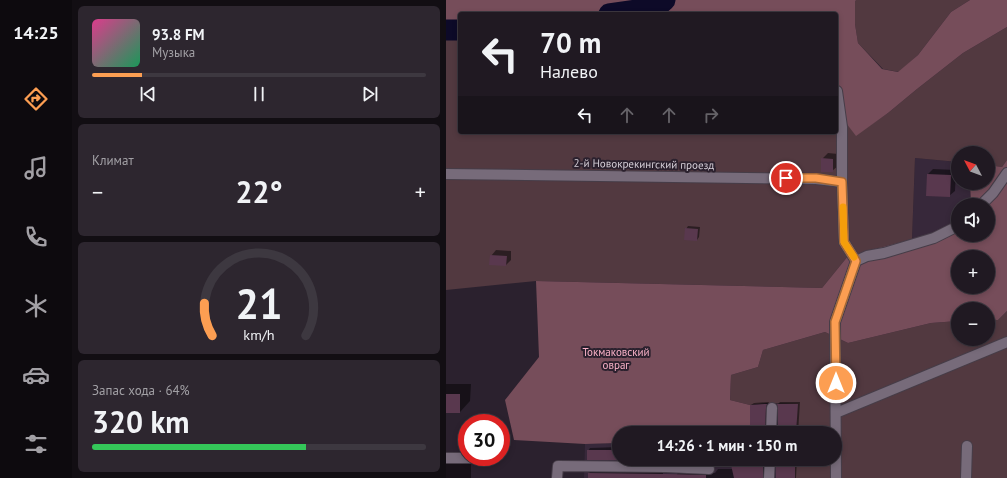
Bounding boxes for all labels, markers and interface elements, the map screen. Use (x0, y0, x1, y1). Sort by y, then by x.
text: 14:25 (13, 21, 59, 44)
text: 70 m (540, 24, 601, 61)
text: 93.8 FM (152, 25, 205, 44)
icon: left (474, 28, 526, 80)
text: Музыка (152, 44, 195, 61)
text: Налево (540, 60, 598, 83)
icon: previous (137, 83, 159, 105)
icon: pause (248, 83, 270, 105)
icon: next (359, 83, 381, 105)
icon: directions (22, 85, 50, 113)
icon: left (574, 104, 596, 126)
icon: ahead (616, 104, 638, 126)
icon: ahead (658, 104, 680, 126)
icon: right (700, 104, 722, 126)
north arrow (951, 146, 995, 190)
map controls (951, 146, 995, 346)
text: Климат (92, 152, 134, 169)
icon: music (22, 154, 50, 182)
street label: 2-й Новокрекингский проезд (574, 156, 715, 172)
pin (769, 161, 803, 195)
icon: arrive (775, 167, 797, 189)
text: 22° (235, 172, 283, 211)
text: − (92, 178, 103, 206)
text: + (415, 178, 426, 206)
button: sound (951, 198, 995, 242)
icon: phone (22, 223, 50, 251)
button: + (951, 250, 995, 294)
text: 21 (235, 277, 283, 330)
icon: climate (22, 292, 50, 320)
button: − (951, 302, 995, 346)
text: km/h (243, 325, 275, 344)
park label: Токмаковский овраг (582, 345, 650, 372)
icon: car (22, 361, 50, 389)
position arrow (815, 362, 857, 404)
text: Запас хода · 64% (92, 382, 190, 399)
text: 320 km (92, 402, 190, 441)
speed limit sign: 30 (458, 414, 510, 466)
icon: filters (22, 430, 50, 458)
text: 14:26 · 1 мин · 150 m (657, 436, 797, 455)

